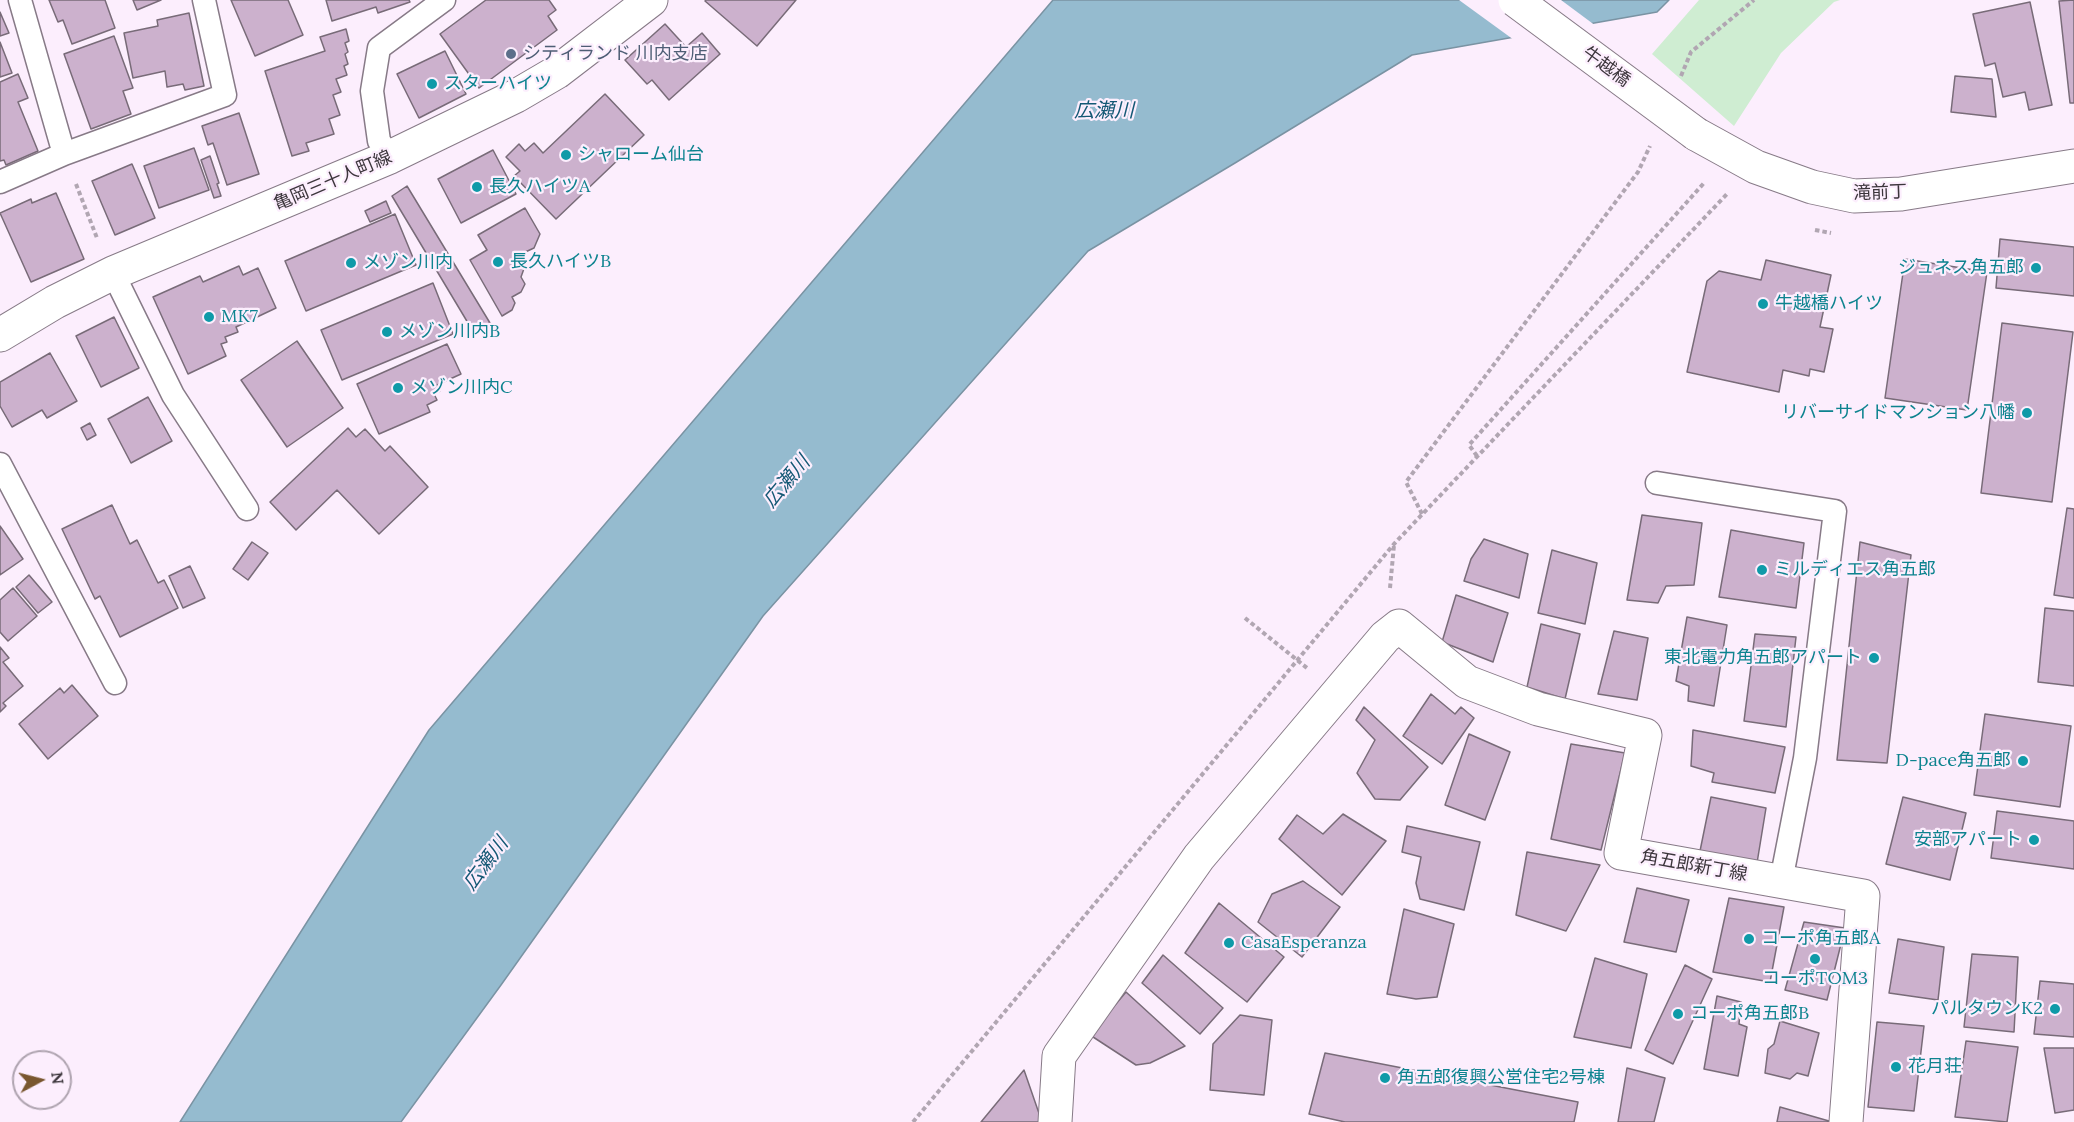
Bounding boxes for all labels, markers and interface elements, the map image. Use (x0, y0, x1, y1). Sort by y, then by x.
street label: 牛越橋 (1578, 42, 1634, 92)
place label: シティランド 川内支店 (523, 43, 708, 65)
marker: シティランド 川内支店 (504, 47, 518, 61)
place label: スターハイツ (444, 73, 552, 95)
marker: スターハイツ (425, 77, 439, 91)
water label: 広瀬川 (1074, 99, 1134, 123)
place label: シャローム仙台 (578, 144, 704, 166)
street label: 亀岡三十人町線 (271, 146, 395, 216)
marker: シャローム仙台 (559, 148, 573, 162)
place label: 長久ハイツA (489, 176, 590, 198)
marker: 長久ハイツA (470, 180, 484, 194)
street label: 滝前丁 (1853, 181, 1907, 205)
place label: 長久ハイツB (510, 251, 611, 273)
place label: メゾン川内 (363, 252, 453, 274)
marker: 長久ハイツB (491, 255, 505, 269)
marker: メゾン川内 (344, 256, 358, 270)
place label: ジュネス角五郎 (1898, 257, 2024, 279)
marker: ジュネス角五郎 (2029, 261, 2043, 275)
place label: 牛越橋ハイツ (1775, 293, 1883, 315)
marker: 牛越橋ハイツ (1756, 297, 1770, 311)
place label: MK7 (221, 306, 258, 328)
marker: MK7 (202, 310, 216, 324)
place label: メゾン川内B (399, 321, 500, 343)
marker: メゾン川内B (380, 325, 394, 339)
place label: メゾン川内C (410, 377, 513, 399)
marker: メゾン川内C (391, 381, 405, 395)
place label: リバーサイドマンション八幡 (1781, 402, 2015, 424)
marker: リバーサイドマンション八幡 (2020, 406, 2034, 420)
water label: 広瀬川 (759, 451, 815, 513)
place label: ミルディエス角五郎 (1774, 559, 1936, 581)
marker: ミルディエス角五郎 (1755, 563, 1769, 577)
place label: 東北電力角五郎アパート (1664, 647, 1862, 669)
marker: 東北電力角五郎アパート (1867, 651, 1881, 665)
place label: D-pace角五郎 (1896, 750, 2011, 772)
marker: D-pace角五郎 (2016, 754, 2030, 768)
place label: 安部アパート (1914, 829, 2022, 851)
water label: 広瀬川 (458, 833, 514, 895)
marker: 安部アパート (2027, 833, 2041, 847)
street label: 角五郎新丁線 (1639, 846, 1749, 886)
place label: コーポ角五郎A (1761, 928, 1880, 950)
place label: CasaEsperanza (1241, 932, 1367, 954)
marker: コーポ角五郎A (1742, 932, 1756, 946)
marker: CasaEsperanza (1222, 936, 1236, 950)
marker: コーポTOM3 (1808, 952, 1822, 966)
place label: コーポTOM3 (1762, 968, 1868, 990)
place label: パルタウンK2 (1931, 998, 2043, 1020)
marker: パルタウンK2 (2048, 1002, 2062, 1016)
place label: コーポ角五郎B (1690, 1003, 1809, 1025)
marker: コーポ角五郎B (1671, 1007, 1685, 1021)
north arrow (12, 1050, 72, 1110)
place label: 花月荘 (1908, 1056, 1962, 1078)
marker: 花月荘 (1889, 1060, 1903, 1074)
place label: 角五郎復興公営住宅2号棟 (1397, 1067, 1605, 1089)
text: N (47, 1071, 69, 1085)
marker: 角五郎復興公営住宅2号棟 (1378, 1071, 1392, 1085)

